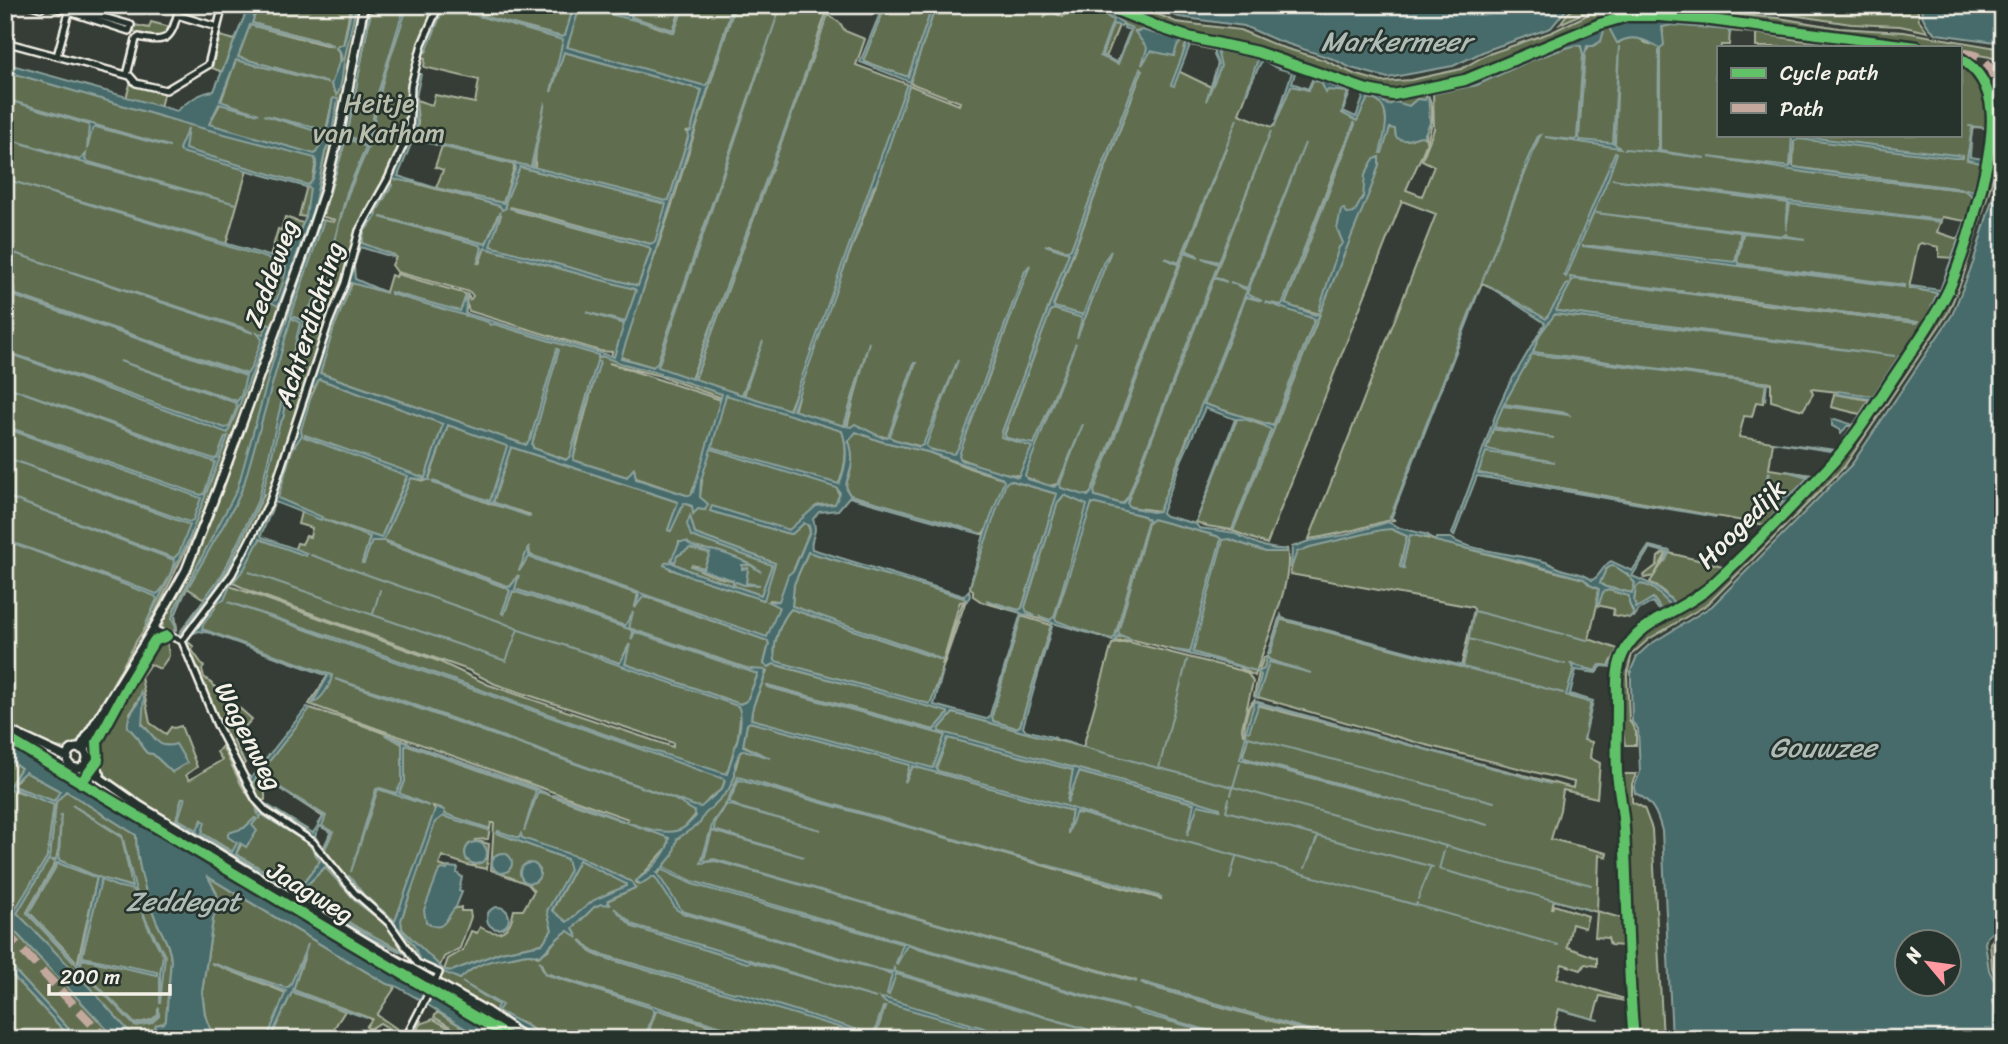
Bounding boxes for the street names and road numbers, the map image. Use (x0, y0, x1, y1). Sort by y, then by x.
street label: Zeddeweg (230, 213, 312, 333)
street label: Achterdichting (260, 235, 357, 414)
street label: Hoogedijk (1685, 468, 1797, 580)
street label: Wagenweg (202, 673, 296, 799)
street label: Jaagweg (258, 847, 364, 936)

